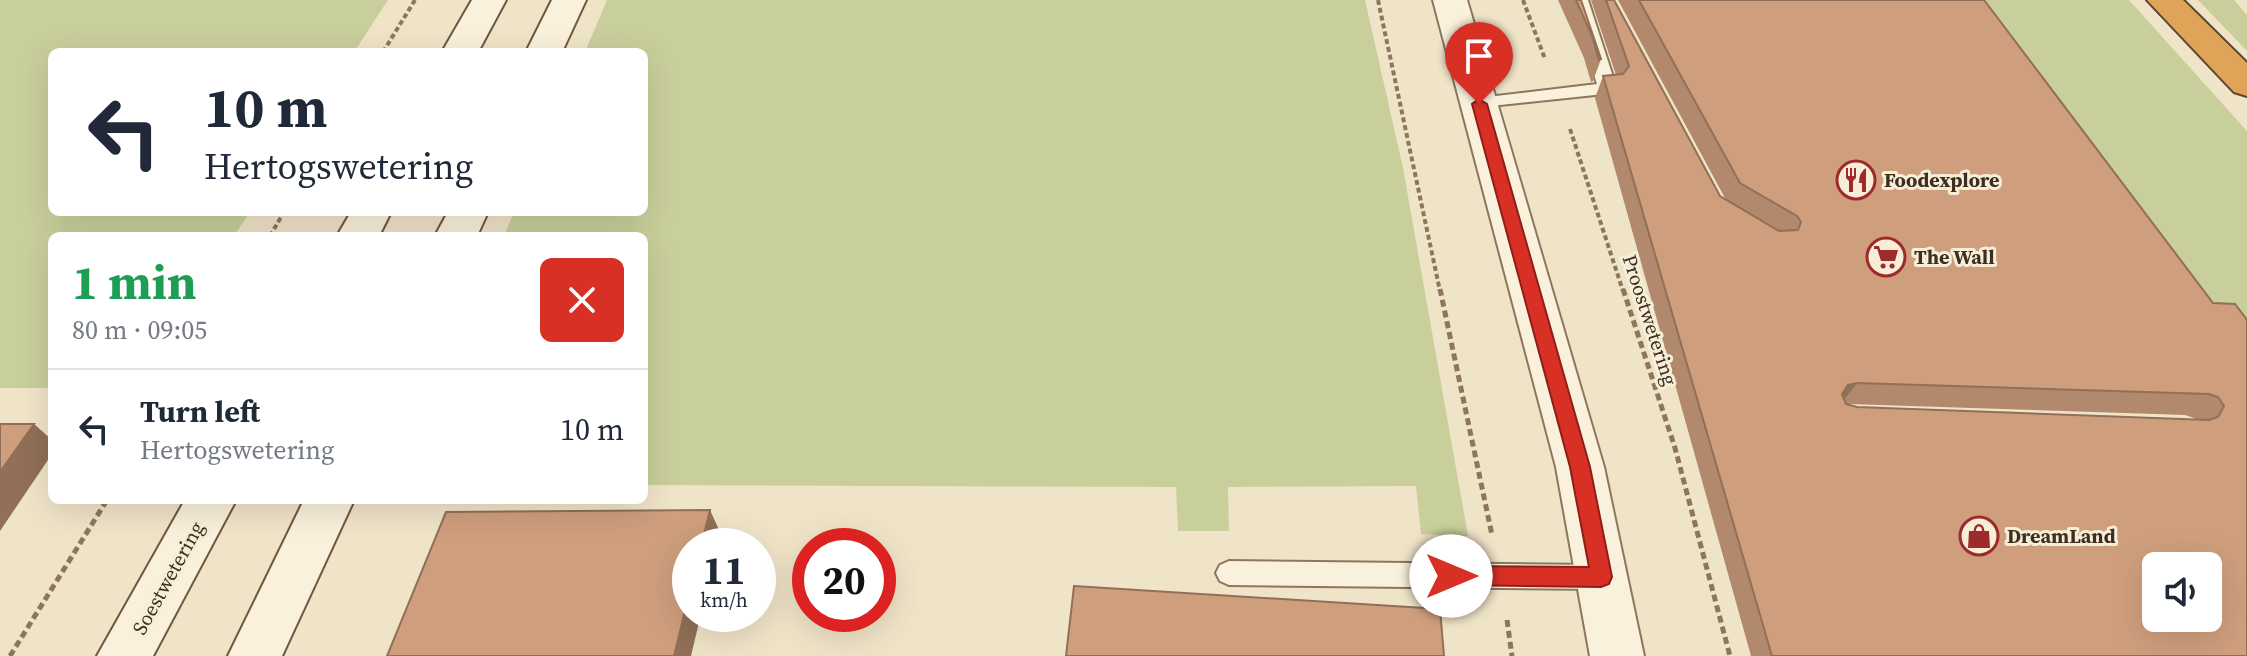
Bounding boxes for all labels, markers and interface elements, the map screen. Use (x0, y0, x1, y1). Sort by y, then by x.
pin (1445, 22, 1513, 104)
icon: arrive (1457, 34, 1501, 78)
text: 10 m (204, 69, 327, 146)
icon: left (72, 80, 176, 184)
text: Hertogswetering (204, 142, 473, 191)
restaurant icon: Foodexplore (1835, 159, 1877, 201)
place label: Foodexplore (1884, 166, 2000, 194)
supermarket icon: The Wall (1865, 236, 1907, 278)
place label: The Wall (1914, 243, 1995, 271)
text: 1 min (72, 249, 197, 315)
street label: Proostwetering (1616, 251, 1684, 389)
button: close (540, 258, 624, 342)
text: 80 m · 09:05 (72, 312, 207, 348)
text: Turn left (140, 391, 260, 432)
icon: left (72, 407, 116, 451)
text: 10 m (560, 409, 624, 450)
text: Hertogswetering (140, 432, 334, 468)
shop icon: DreamLand (1958, 515, 2000, 557)
street label: Soestwetering (125, 516, 211, 640)
place label: DreamLand (2007, 522, 2116, 550)
speed limit sign: 20 (792, 528, 896, 632)
position arrow (1409, 534, 1493, 618)
text: 11 (702, 543, 746, 597)
map controls (2142, 552, 2222, 632)
button: sound (2142, 552, 2222, 632)
text: km/h (700, 586, 748, 614)

